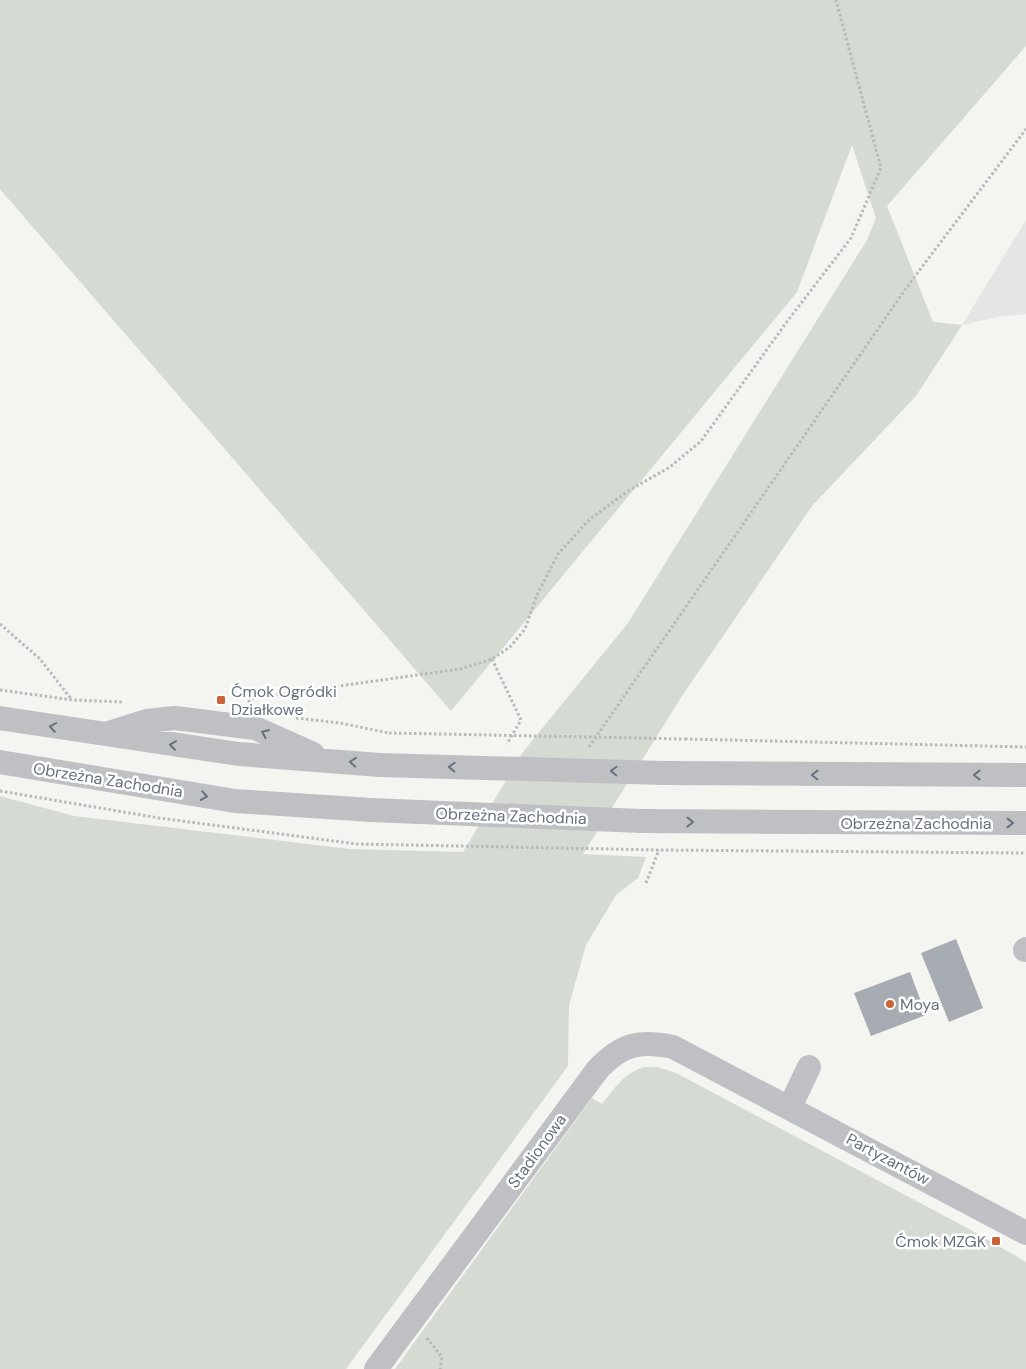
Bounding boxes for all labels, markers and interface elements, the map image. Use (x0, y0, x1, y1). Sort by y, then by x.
place label: Ćmok Ogródki Działkowe (231, 681, 337, 720)
marker: Ćmok Ogródki Działkowe (215, 694, 227, 706)
one-way arrow (49, 722, 58, 732)
one-way arrow (261, 728, 270, 739)
one-way arrow (169, 740, 177, 751)
one-way arrow (349, 757, 357, 768)
street label: Obrzeżna Zachodnia (32, 758, 184, 802)
one-way arrow (447, 761, 455, 772)
one-way arrow (610, 766, 618, 777)
one-way arrow (811, 770, 818, 780)
one-way arrow (973, 770, 981, 780)
one-way arrow (200, 790, 208, 801)
street label: Obrzeżna Zachodnia (435, 803, 587, 829)
street label: Obrzeżna Zachodnia (840, 813, 992, 834)
one-way arrow (686, 816, 694, 827)
one-way arrow (1006, 818, 1014, 828)
place label: Moya (900, 994, 939, 1015)
marker: Moya (884, 998, 896, 1010)
street label: Stadionowa (503, 1110, 571, 1192)
street label: Partyzantów (843, 1128, 933, 1190)
place label: Ćmok MZGK (895, 1231, 986, 1252)
marker: Ćmok MZGK (990, 1235, 1002, 1247)

